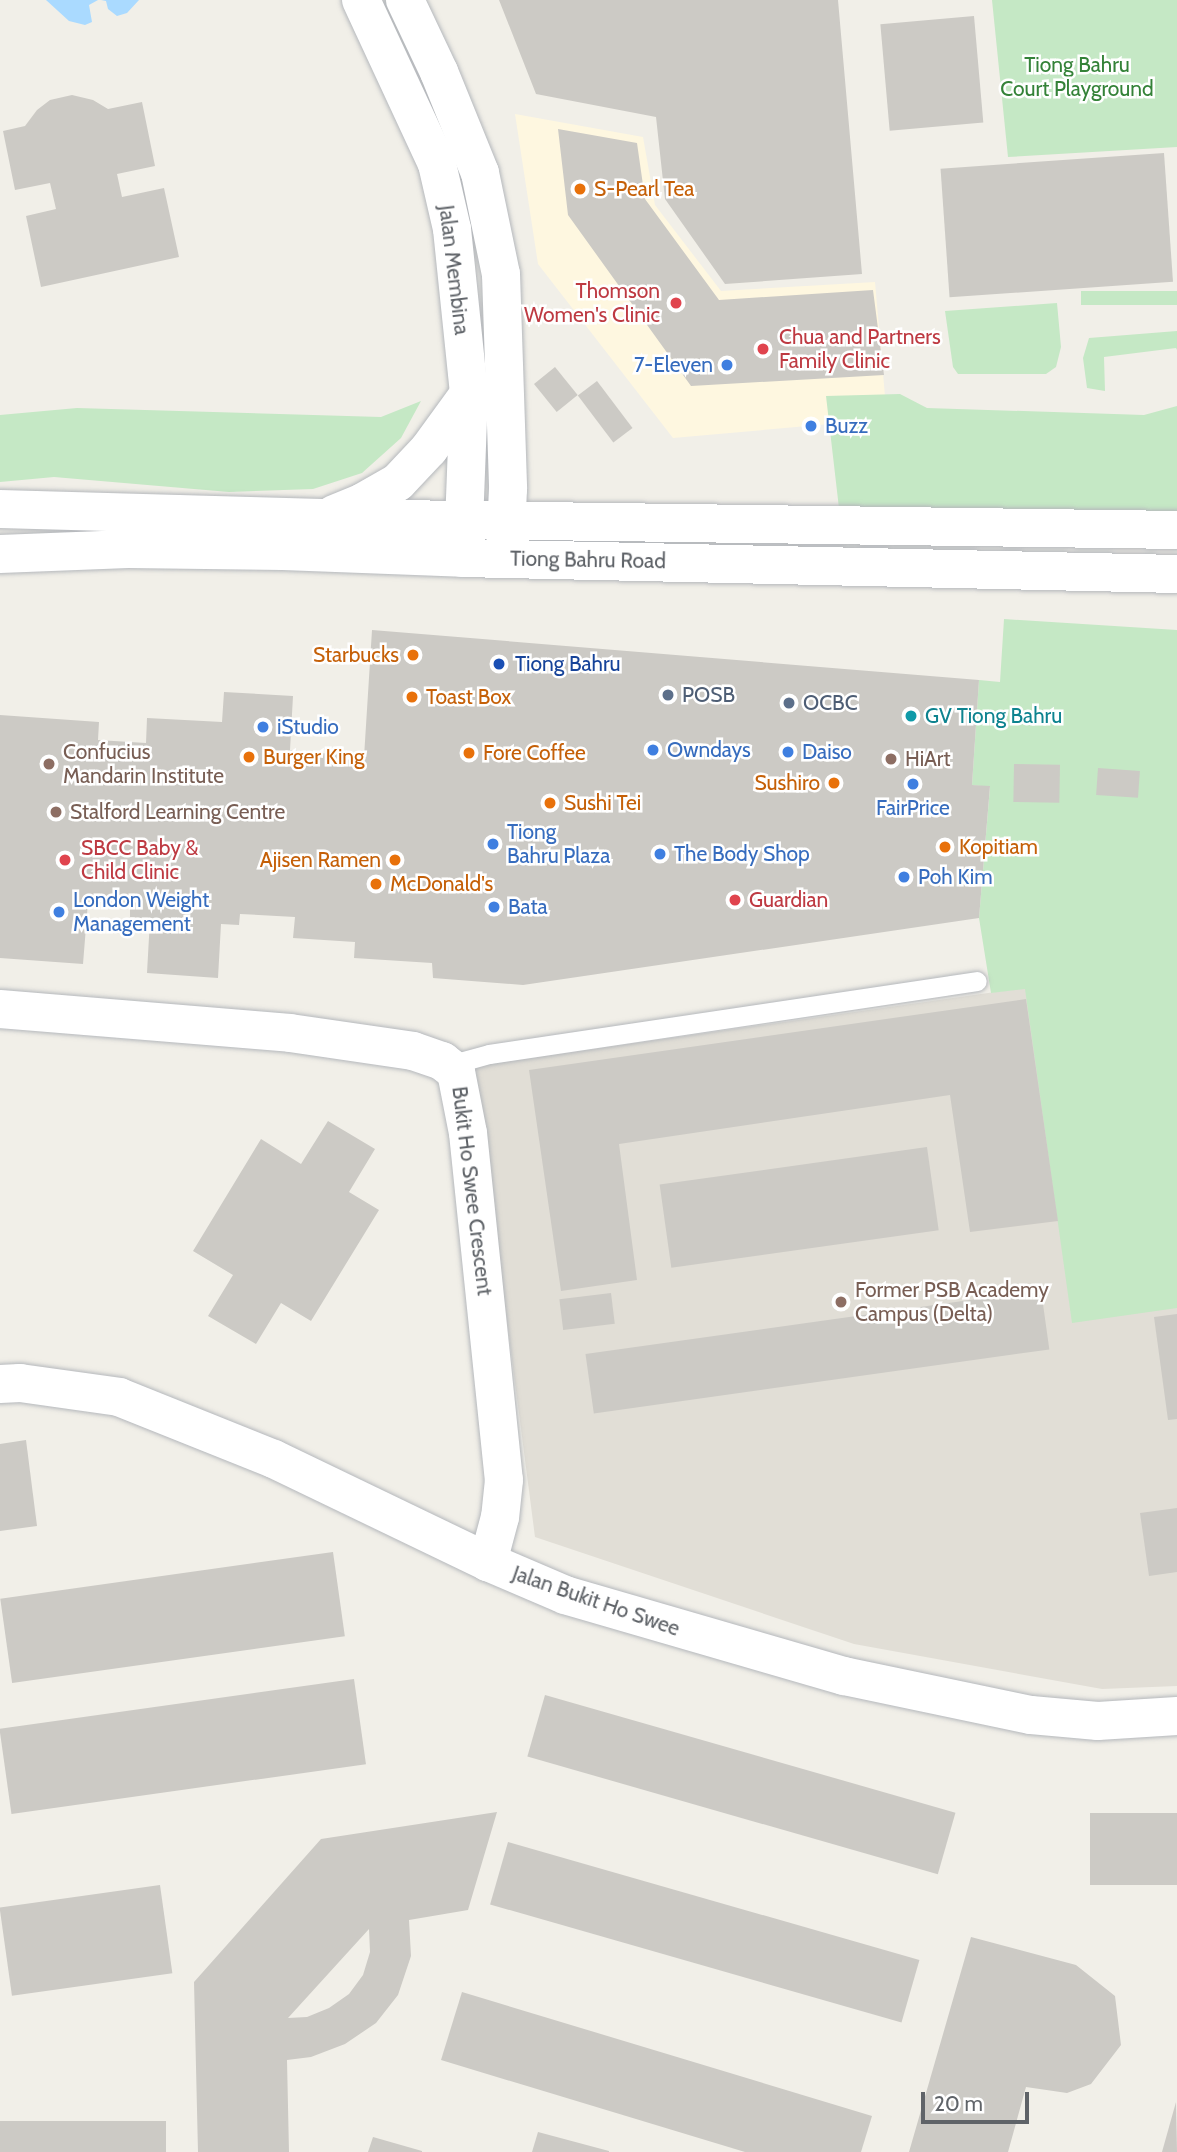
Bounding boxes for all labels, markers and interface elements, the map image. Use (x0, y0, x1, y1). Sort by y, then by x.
park label: Tiong Bahru Court Playground (1000, 52, 1154, 102)
place label: S-Pearl Tea (594, 176, 694, 202)
marker: S-Pearl Tea (572, 181, 588, 197)
street label: Jalan Membina (434, 204, 474, 336)
place label: Thomson Women's Clinic (524, 278, 660, 328)
marker: Thomson Women's Clinic (666, 293, 686, 313)
place label: Chua and Partners Family Clinic (779, 324, 941, 374)
marker: Chua and Partners Family Clinic (753, 339, 773, 359)
place label: 7-Eleven (634, 352, 713, 378)
marker: 7-Eleven (719, 357, 735, 373)
place label: Buzz (825, 413, 868, 439)
marker: Buzz (803, 418, 819, 434)
street label: Tiong Bahru Road (510, 546, 666, 574)
place label: Starbucks (313, 642, 399, 668)
marker: Starbucks (405, 647, 421, 663)
place label: Tiong Bahru (515, 651, 621, 677)
marker: Tiong Bahru (489, 654, 509, 674)
place label: POSB (682, 682, 735, 708)
place label: Toast Box (426, 684, 511, 710)
marker: POSB (660, 687, 676, 703)
marker: Toast Box (404, 689, 420, 705)
place label: OCBC (803, 690, 858, 716)
marker: OCBC (781, 695, 797, 711)
place label: GV Tiong Bahru (925, 703, 1062, 729)
marker: GV Tiong Bahru (903, 708, 919, 724)
place label: iStudio (277, 714, 339, 740)
marker: iStudio (255, 719, 271, 735)
place label: Owndays (667, 737, 751, 763)
place label: Confucius Mandarin Institute (63, 739, 224, 789)
place label: Daiso (802, 739, 852, 765)
place label: Fore Coffee (483, 740, 586, 766)
marker: Owndays (645, 742, 661, 758)
place label: Burger King (263, 744, 365, 770)
marker: Daiso (780, 744, 796, 760)
marker: Fore Coffee (461, 745, 477, 761)
place label: HiArt (905, 746, 951, 772)
marker: Burger King (241, 749, 257, 765)
marker: HiArt (883, 751, 899, 767)
marker: Confucius Mandarin Institute (41, 756, 57, 772)
place label: Sushiro (754, 770, 820, 796)
marker: Sushiro (826, 775, 842, 791)
marker: FairPrice (905, 776, 921, 792)
place label: Sushi Tei (564, 790, 641, 816)
marker: Sushi Tei (542, 795, 558, 811)
place label: FairPrice (876, 795, 950, 821)
place label: Stalford Learning Centre (70, 799, 285, 825)
marker: Stalford Learning Centre (48, 804, 64, 820)
place label: Tiong Bahru Plaza (507, 819, 610, 869)
place label: Kopitiam (959, 834, 1038, 860)
place label: SBCC Baby & Child Clinic (81, 835, 198, 885)
marker: Tiong Bahru Plaza (485, 836, 501, 852)
marker: Kopitiam (937, 839, 953, 855)
place label: The Body Shop (674, 841, 810, 867)
marker: The Body Shop (652, 846, 668, 862)
place label: Ajisen Ramen (260, 847, 381, 873)
marker: SBCC Baby & Child Clinic (55, 850, 75, 870)
marker: Ajisen Ramen (387, 852, 403, 868)
place label: Poh Kim (918, 864, 993, 890)
marker: Poh Kim (896, 869, 912, 885)
place label: McDonald's (390, 871, 493, 897)
marker: McDonald's (368, 876, 384, 892)
place label: London Weight Management (73, 887, 209, 937)
place label: Guardian (749, 887, 828, 913)
marker: Guardian (727, 892, 743, 908)
place label: Bata (508, 894, 548, 920)
marker: Bata (486, 899, 502, 915)
marker: London Weight Management (51, 904, 67, 920)
street label: Bukit Ho Swee Crescent (447, 1085, 497, 1297)
place label: Former PSB Academy Campus (Delta) (855, 1277, 1049, 1327)
marker: Former PSB Academy Campus (Delta) (833, 1294, 849, 1310)
street label: Jalan Bukit Ho Swee (509, 1561, 683, 1641)
scale bar (925, 2078, 1034, 2122)
text: 20 m (934, 2091, 983, 2116)

